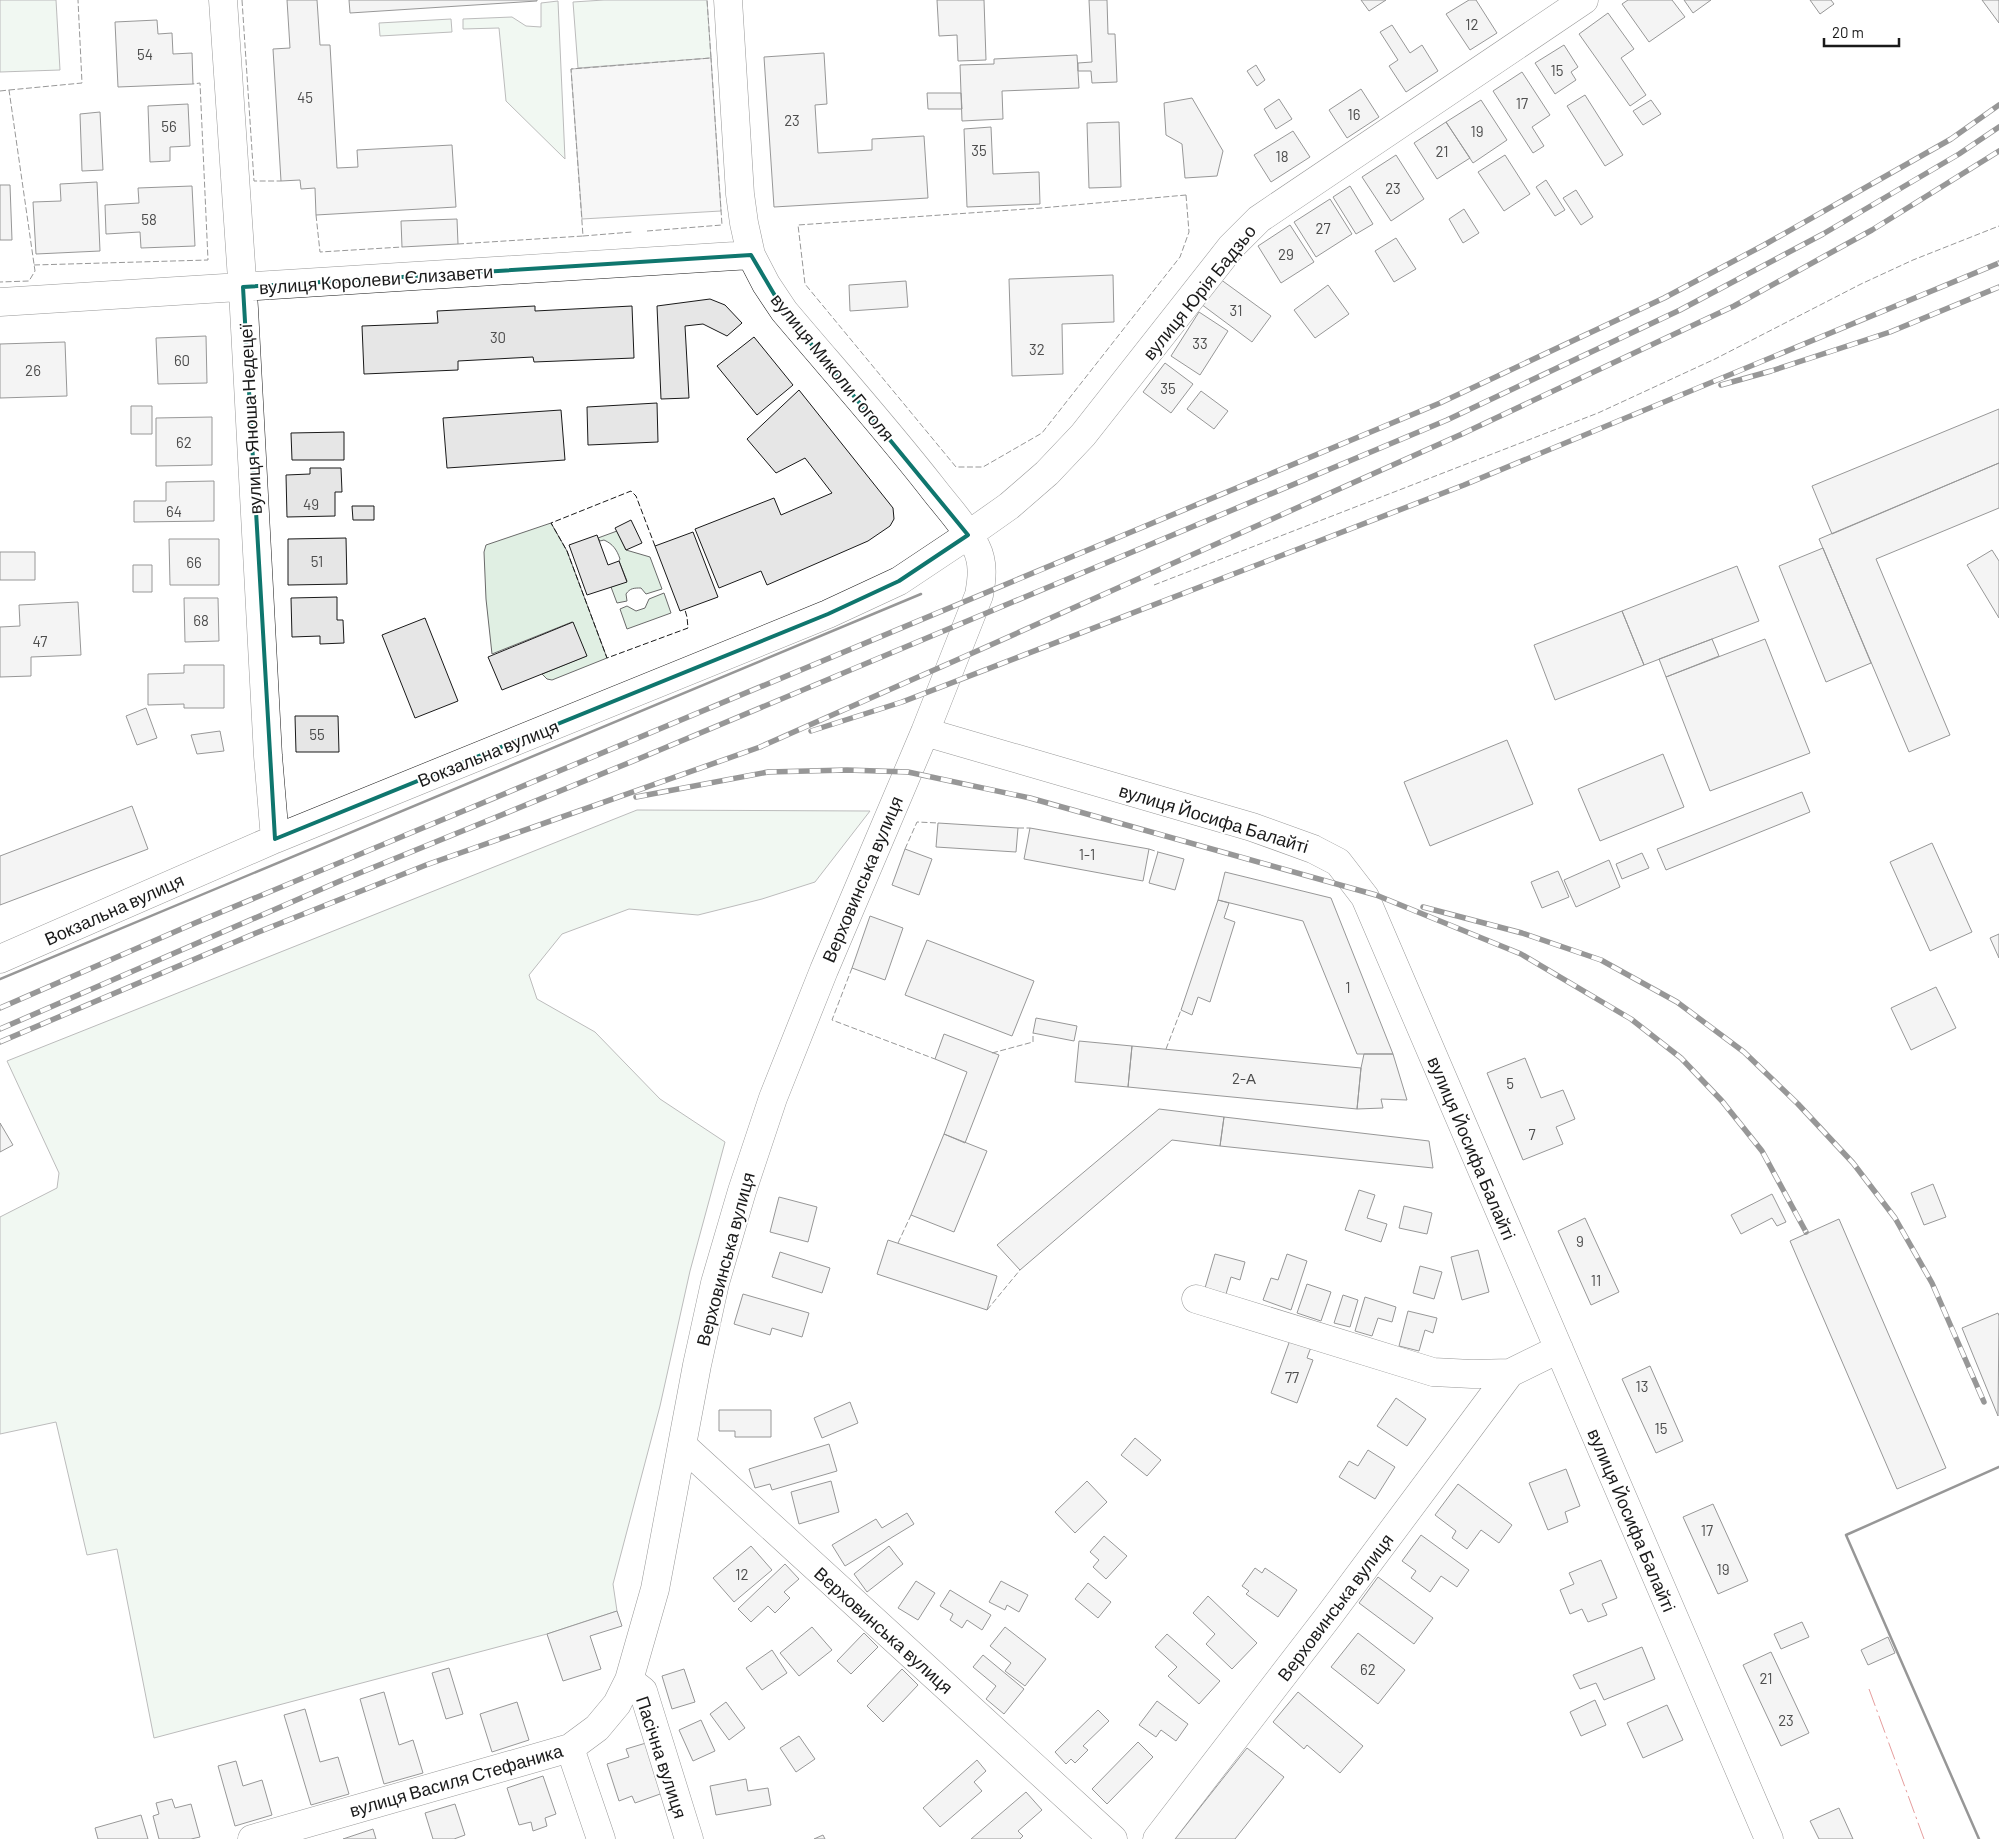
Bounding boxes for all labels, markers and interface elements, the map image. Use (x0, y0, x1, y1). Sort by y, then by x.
house number: 12 (1465, 15, 1479, 33)
scale bar (1824, 15, 1899, 47)
text: 20 m (1832, 23, 1864, 41)
house number: 54 (137, 45, 153, 63)
house number: 15 (1551, 61, 1563, 79)
house number: 45 (297, 88, 313, 106)
house number: 17 (1516, 94, 1528, 112)
house number: 16 (1348, 105, 1360, 123)
house number: 23 (784, 111, 800, 129)
house number: 56 (161, 117, 177, 135)
house number: 19 (1470, 122, 1484, 140)
house number: 35 (971, 141, 987, 159)
house number: 21 (1435, 142, 1449, 160)
house number: 18 (1275, 147, 1289, 165)
house number: 23 (1385, 179, 1401, 197)
house number: 58 (141, 210, 157, 228)
house number: 27 (1315, 219, 1331, 237)
street label: вулиця Юрія Бадзьо (1138, 220, 1260, 364)
house number: 29 (1278, 245, 1294, 263)
street label: вулиця Королеви Єлизавети (258, 260, 494, 298)
street label: вулиця Миколи Гоголя (767, 289, 899, 445)
house number: 31 (1230, 301, 1242, 319)
street label: вулиця Яноша Недецеї (234, 323, 266, 515)
house number: 30 (490, 328, 506, 346)
house number: 33 (1192, 334, 1208, 352)
house number: 32 (1029, 340, 1045, 358)
house number: 60 (174, 351, 190, 369)
house number: 26 (25, 361, 41, 379)
house number: 35 (1160, 379, 1176, 397)
house number: 62 (176, 433, 192, 451)
house number: 49 (303, 495, 319, 513)
house number: 64 (166, 502, 182, 520)
house number: 51 (311, 552, 323, 570)
house number: 66 (186, 553, 202, 571)
house number: 68 (193, 611, 209, 629)
house number: 47 (33, 632, 47, 650)
street label: Вокзальна вулиця (414, 715, 562, 791)
house number: 55 (309, 725, 325, 743)
street label: вулиця Йосифа Балайті (1117, 779, 1311, 857)
street label: Верховинська вулиця (817, 792, 907, 966)
house number: 1-1 (1079, 845, 1095, 863)
street label: Вокзальна вулиця (41, 868, 187, 950)
house number: 1 (1345, 978, 1351, 996)
street label: вулиця Йосифа Балайті (1423, 1053, 1521, 1243)
house number: 2-А (1232, 1069, 1256, 1087)
house number: 5 (1506, 1074, 1514, 1092)
house number: 7 (1528, 1125, 1536, 1143)
street label: Верховинська вулиця (691, 1170, 759, 1348)
house number: 9 (1576, 1232, 1584, 1250)
house number: 11 (1591, 1271, 1601, 1289)
house number: 77 (1285, 1368, 1299, 1386)
house number: 13 (1636, 1377, 1648, 1395)
house number: 15 (1655, 1419, 1667, 1437)
street label: вулиця Йосифа Балайті (1583, 1425, 1681, 1615)
house number: 17 (1701, 1521, 1713, 1539)
street label: Верховинська вулиця (1272, 1529, 1398, 1685)
house number: 19 (1716, 1560, 1730, 1578)
street label: Верховинська вулиця (810, 1562, 958, 1698)
house number: 12 (735, 1565, 749, 1583)
house number: 62 (1360, 1660, 1376, 1678)
house number: 21 (1759, 1669, 1773, 1687)
street label: Пасічна вулиця (632, 1693, 692, 1821)
house number: 23 (1778, 1711, 1794, 1729)
street label: вулиця Василя Стефаника (347, 1739, 566, 1821)

